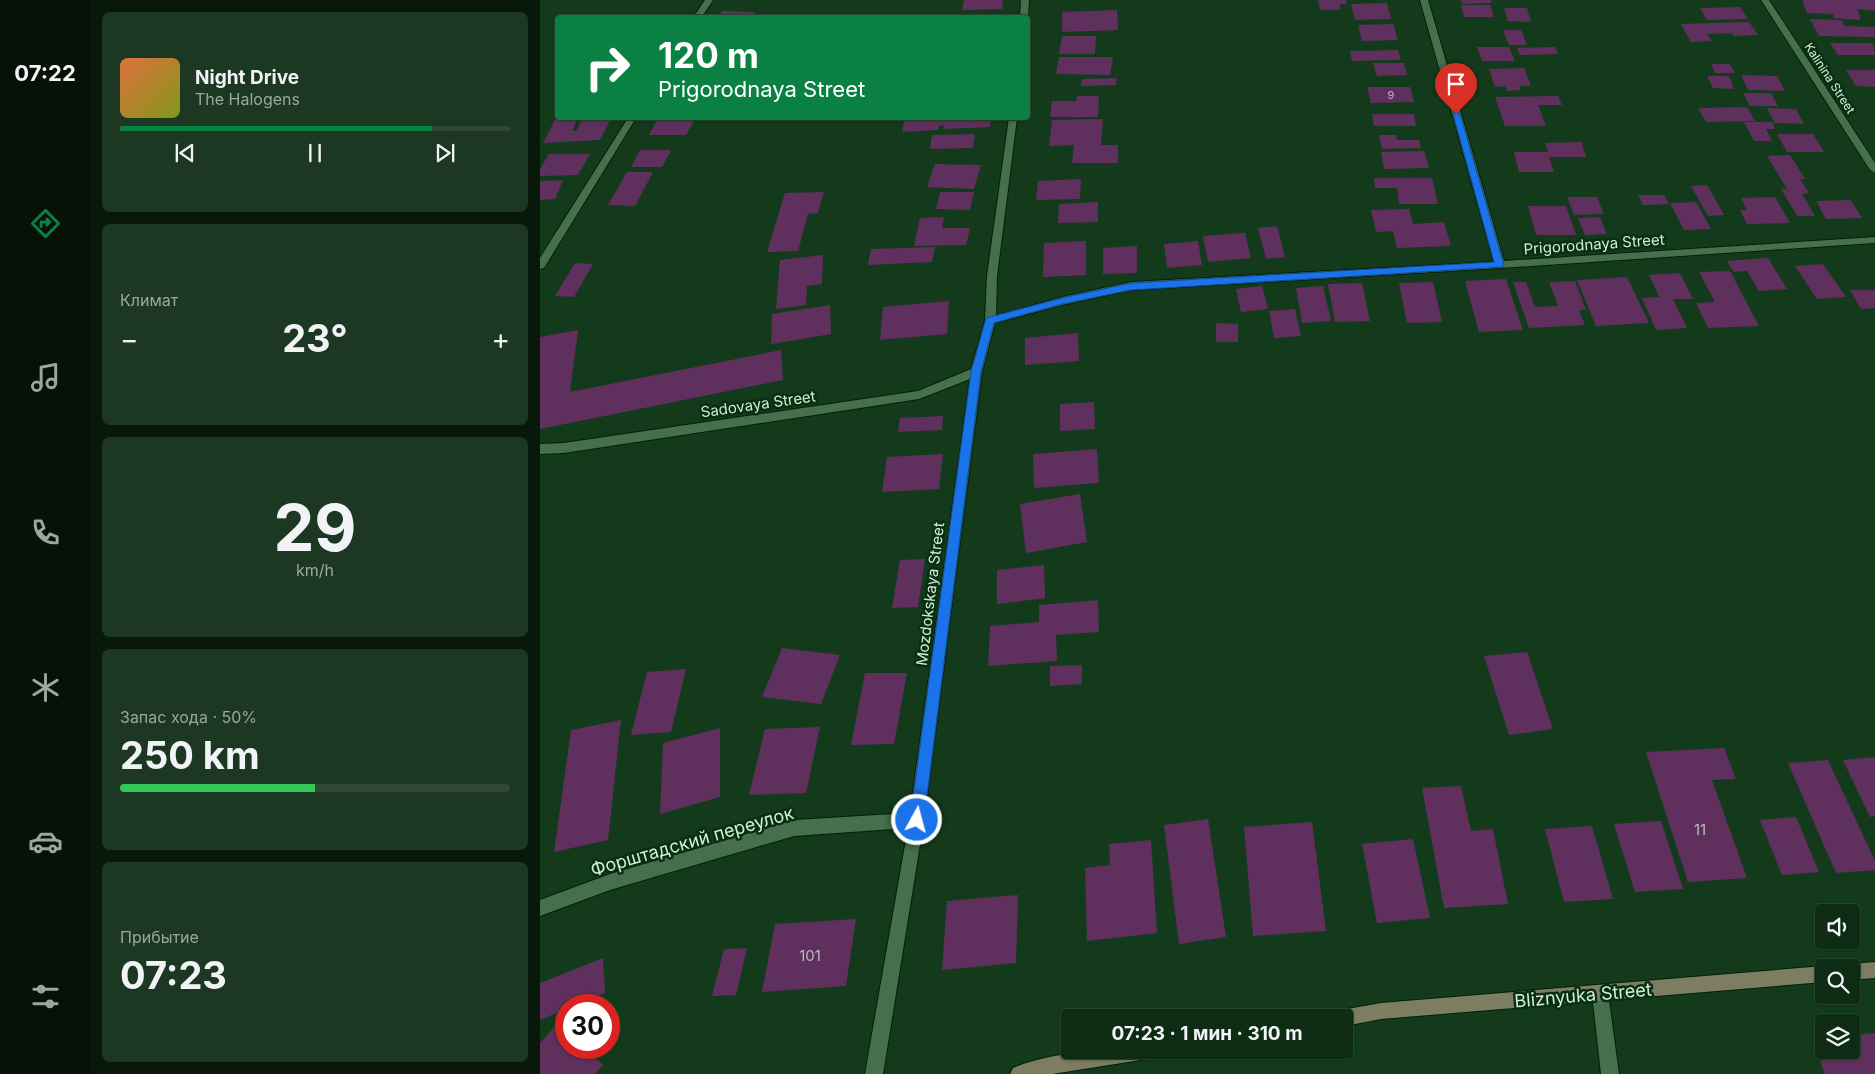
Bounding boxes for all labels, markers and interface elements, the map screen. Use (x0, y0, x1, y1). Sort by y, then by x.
text: 120 m (658, 34, 759, 76)
icon: right (575, 35, 640, 100)
street label: Kalinina Street (1801, 40, 1859, 116)
text: 07:22 (14, 60, 76, 86)
pin (1435, 63, 1477, 114)
text: Night Drive (195, 66, 299, 89)
icon: arrive (1442, 70, 1470, 98)
text: Prigorodnaya Street (658, 76, 865, 102)
house number: 9 (1388, 88, 1395, 102)
text: The Halogens (195, 89, 300, 109)
icon: previous (171, 139, 199, 167)
icon: pause (301, 139, 329, 167)
icon: next (431, 139, 459, 167)
icon: directions (28, 206, 63, 241)
street label: Prigorodnaya Street (1523, 230, 1665, 258)
text: Климат (120, 290, 178, 310)
text: 23° (282, 315, 348, 361)
text: − (120, 322, 139, 356)
text: + (491, 322, 510, 356)
icon: music (28, 360, 63, 395)
street label: Sadovaya Street (699, 387, 817, 421)
text: 29 (273, 488, 357, 567)
icon: phone (28, 515, 63, 550)
street label: Mozdokskaya Street (912, 521, 948, 667)
text: km/h (296, 560, 334, 580)
icon: climate (28, 670, 63, 705)
text: Запас хода · 50% (120, 707, 257, 727)
text: 250 km (120, 732, 260, 778)
position arrow (890, 793, 942, 845)
street label: Форштадский переулок (588, 802, 796, 880)
house number: 11 (1694, 820, 1706, 839)
icon: car (28, 824, 63, 859)
map controls (1815, 904, 1860, 1059)
button: sound (1815, 904, 1860, 949)
text: Прибытие (120, 927, 199, 947)
house number: 101 (799, 946, 821, 965)
text: 07:23 (120, 952, 227, 998)
button: search (1815, 959, 1860, 1004)
icon: filters (28, 979, 63, 1014)
street label: Bliznyuka Street (1514, 979, 1652, 1011)
speed limit sign: 30 (555, 994, 620, 1059)
button: layers (1815, 1014, 1860, 1059)
text: 07:23 · 1 мин · 310 m (1111, 1022, 1303, 1045)

